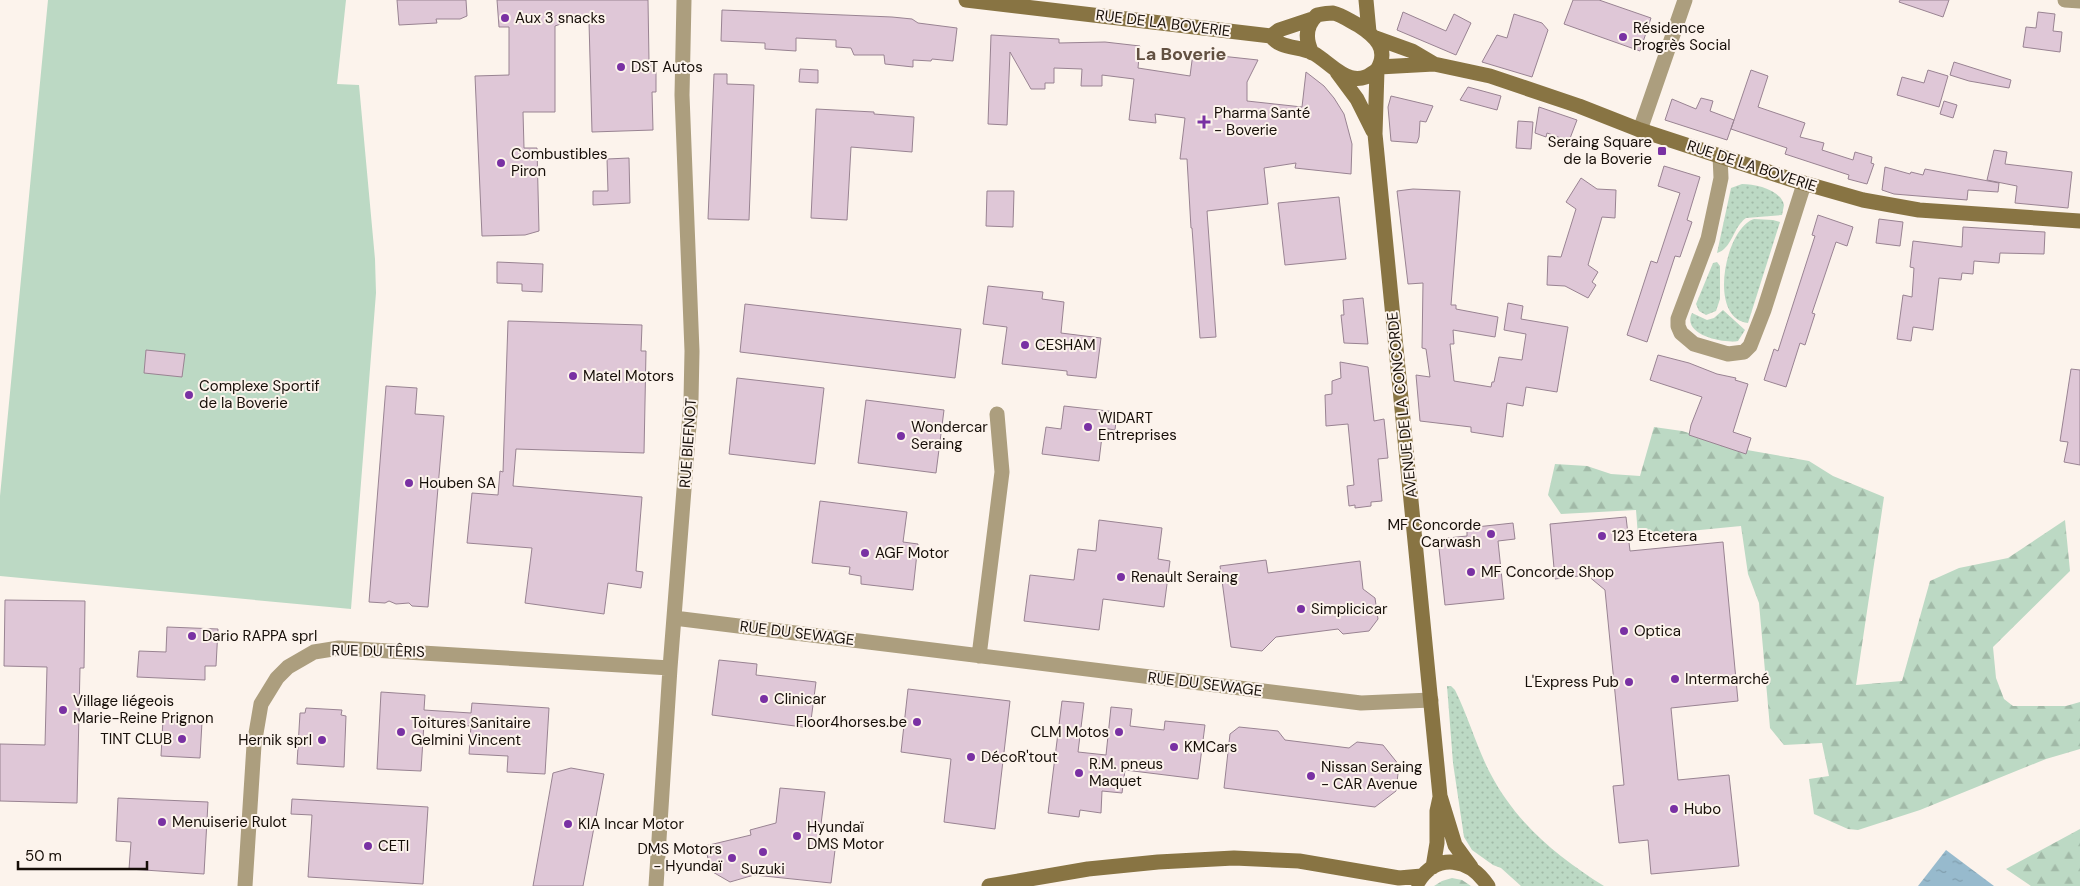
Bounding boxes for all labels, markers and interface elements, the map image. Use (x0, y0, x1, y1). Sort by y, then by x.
street label: RUE DE LA BOVERIE (1095, 5, 1231, 41)
place label: Aux 3 snacks (515, 8, 605, 28)
marker: Aux 3 snacks (499, 12, 511, 24)
place label: Résidence Progrès Social (1633, 18, 1731, 55)
marker: Résidence Progrès Social (1617, 31, 1629, 43)
district label: La Boverie (1136, 42, 1226, 66)
place label: DST Autos (631, 57, 703, 77)
marker: DST Autos (615, 61, 627, 73)
place label: Pharma Santé - Boverie (1214, 103, 1310, 140)
marker: Pharma Santé - Boverie (1198, 116, 1210, 128)
place label: Seraing Square de la Boverie (1548, 132, 1652, 169)
street label: RUE DE LA BOVERIE (1684, 136, 1820, 196)
place label: Combustibles Piron (511, 144, 607, 181)
marker: Seraing Square de la Boverie (1656, 145, 1668, 157)
marker: Combustibles Piron (495, 157, 507, 169)
street label: AVENUE DE LA CONCORDE (1382, 311, 1422, 499)
place label: CESHAM (1035, 335, 1096, 355)
marker: CESHAM (1019, 339, 1031, 351)
place label: Matel Motors (583, 366, 674, 386)
marker: Matel Motors (567, 370, 579, 382)
place label: Complexe Sportif de la Boverie (199, 376, 320, 413)
marker: Complexe Sportif de la Boverie (183, 389, 195, 401)
street label: RUE BIEFNOT (675, 397, 701, 489)
place label: WIDART Entreprises (1098, 408, 1177, 445)
place label: Wondercar Seraing (911, 417, 988, 454)
marker: WIDART Entreprises (1082, 421, 1094, 433)
marker: Wondercar Seraing (895, 430, 907, 442)
place label: Houben SA (419, 473, 496, 493)
marker: Houben SA (403, 477, 415, 489)
place label: MF Concorde Carwash (1387, 515, 1481, 552)
place label: 123 Etcetera (1612, 526, 1697, 546)
marker: MF Concorde Carwash (1485, 528, 1497, 540)
marker: 123 Etcetera (1596, 530, 1608, 542)
place label: AGF Motor (875, 543, 950, 563)
marker: AGF Motor (859, 547, 871, 559)
place label: MF Concorde Shop (1481, 562, 1614, 582)
marker: MF Concorde Shop (1465, 566, 1477, 578)
place label: Renault Seraing (1131, 567, 1238, 587)
marker: Renault Seraing (1115, 571, 1127, 583)
place label: Simplicicar (1311, 599, 1388, 619)
marker: Simplicicar (1295, 603, 1307, 615)
street label: RUE DU SEWAGE (739, 616, 855, 650)
place label: Optica (1634, 621, 1681, 641)
marker: Optica (1618, 625, 1630, 637)
place label: Dario RAPPA sprl (202, 626, 317, 646)
marker: Dario RAPPA sprl (186, 630, 198, 642)
street label: RUE DU TÊRIS (331, 640, 425, 662)
street label: RUE DU SEWAGE (1147, 667, 1263, 701)
place label: Intermarché (1685, 669, 1769, 689)
place label: L'Express Pub (1525, 672, 1619, 692)
marker: Intermarché (1669, 673, 1681, 685)
marker: L'Express Pub (1623, 676, 1635, 688)
place label: Clinicar (774, 689, 827, 709)
place label: Village liégeois Marie-Reine Prignon (73, 691, 214, 728)
marker: Clinicar (758, 693, 770, 705)
marker: Village liégeois Marie-Reine Prignon (57, 704, 69, 716)
place label: Floor4horses.be (796, 712, 907, 732)
place label: Toitures Sanitaire Gelmini Vincent (411, 713, 531, 750)
marker: Floor4horses.be (911, 716, 923, 728)
place label: CLM Motos (1030, 722, 1109, 742)
marker: Toitures Sanitaire Gelmini Vincent (395, 726, 407, 738)
marker: CLM Motos (1113, 726, 1125, 738)
place label: TINT CLUB (100, 729, 172, 749)
place label: Hernik sprl (238, 730, 312, 750)
marker: TINT CLUB (176, 733, 188, 745)
marker: Hernik sprl (316, 734, 328, 746)
place label: KMCars (1184, 737, 1237, 757)
marker: KMCars (1168, 741, 1180, 753)
place label: DécoR'tout (981, 747, 1058, 767)
marker: DécoR'tout (965, 751, 977, 763)
place label: R.M. pneus Maquet (1089, 754, 1163, 791)
place label: Nissan Seraing - CAR Avenue (1321, 757, 1422, 794)
marker: R.M. pneus Maquet (1073, 767, 1085, 779)
marker: Nissan Seraing - CAR Avenue (1305, 770, 1317, 782)
place label: Hubo (1684, 799, 1721, 819)
marker: Hubo (1668, 803, 1680, 815)
place label: Menuiserie Rulot (172, 812, 287, 832)
place label: KIA Incar Motor (578, 814, 684, 834)
marker: Menuiserie Rulot (156, 816, 168, 828)
place label: Hyundaï DMS Motor (807, 817, 884, 854)
marker: KIA Incar Motor (562, 818, 574, 830)
marker: Hyundaï DMS Motor (791, 830, 803, 842)
place label: CETI (378, 836, 409, 856)
scale bar (18, 838, 146, 870)
place label: DMS Motors - Hyundaï (638, 839, 723, 876)
marker: CETI (362, 840, 374, 852)
text: 50 m (25, 846, 62, 866)
marker: Suzuki (757, 846, 769, 858)
marker: DMS Motors - Hyundaï (726, 852, 738, 864)
place label: Suzuki (741, 859, 785, 879)

